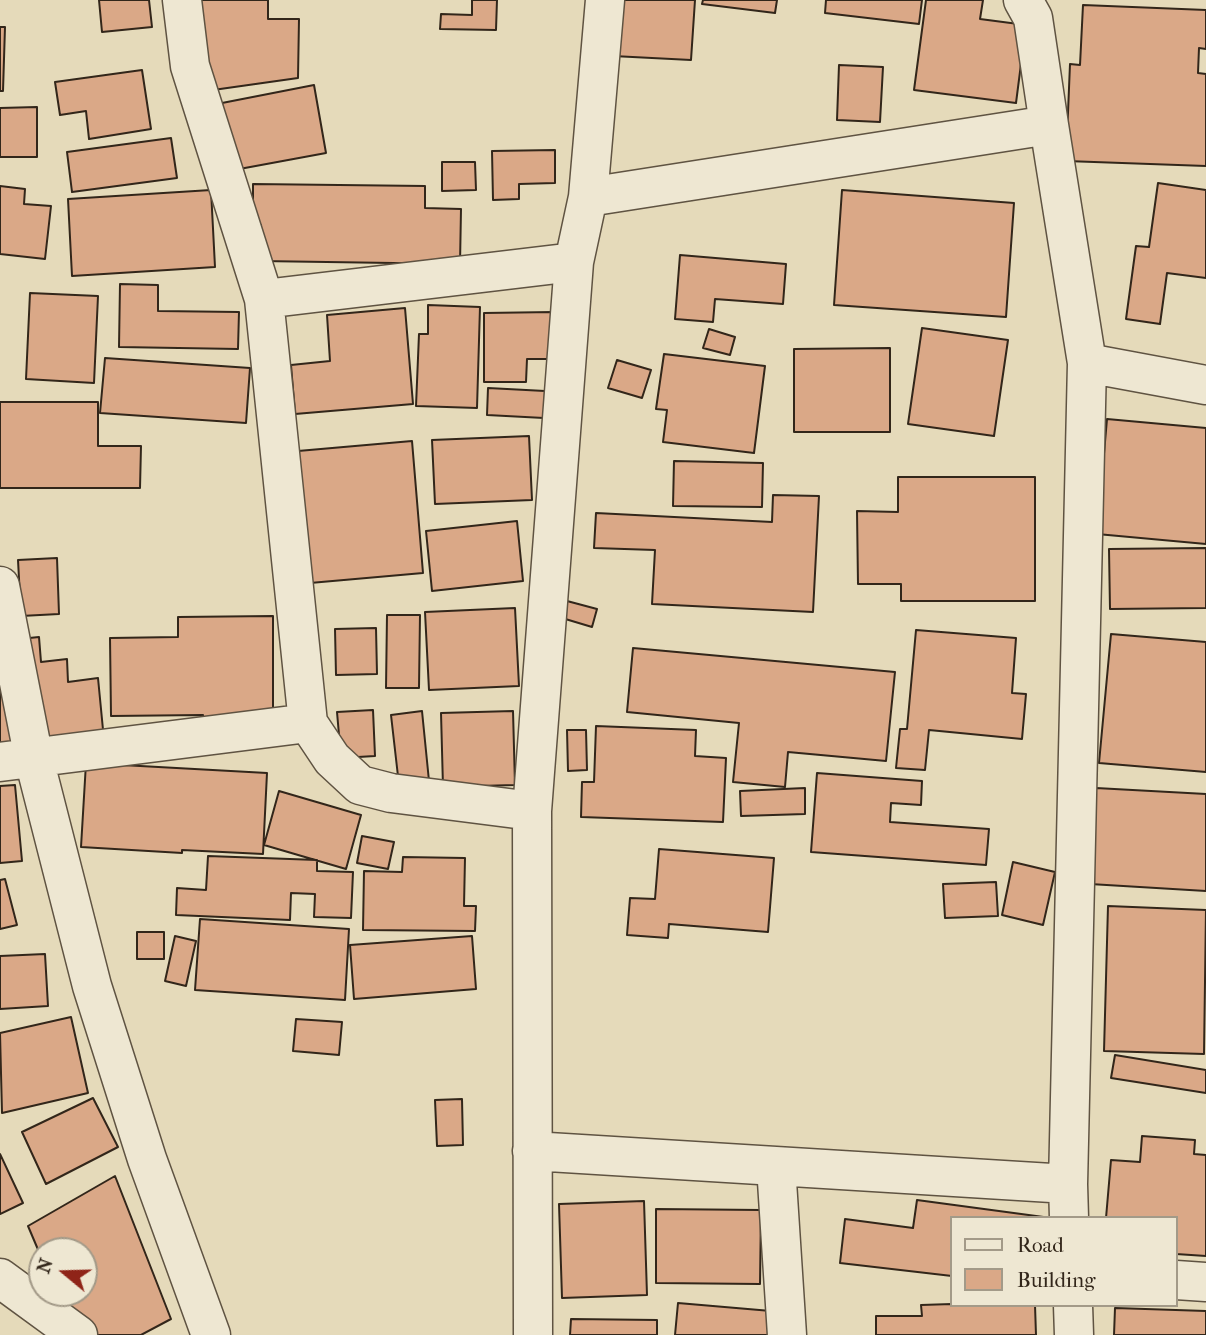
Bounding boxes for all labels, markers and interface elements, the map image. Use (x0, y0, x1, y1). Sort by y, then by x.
legend (950, 1216, 1178, 1307)
text: Road (1017, 1233, 1064, 1257)
north arrow (28, 1237, 98, 1307)
text: N (32, 1255, 58, 1276)
text: Building (1017, 1268, 1095, 1292)

